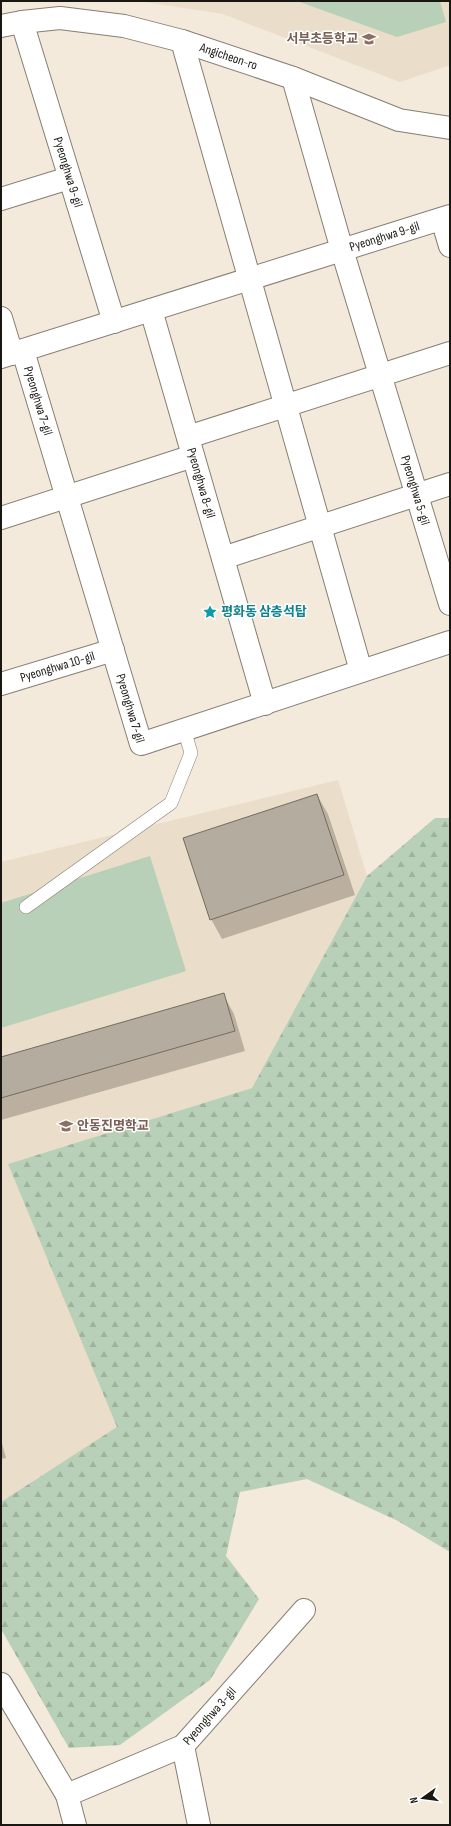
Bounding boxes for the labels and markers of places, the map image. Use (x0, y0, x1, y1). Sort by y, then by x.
place label: 서부초등학교 (286, 31, 358, 47)
school or university icon: 서부초등학교 (361, 31, 377, 47)
place icon: 평화동 삼층석탑 (202, 604, 218, 620)
place label: 평화동 삼층석탑 (221, 604, 307, 620)
school or university icon: 안동진명학교 (58, 1118, 74, 1134)
place label: 안동진명학교 (77, 1118, 149, 1134)

